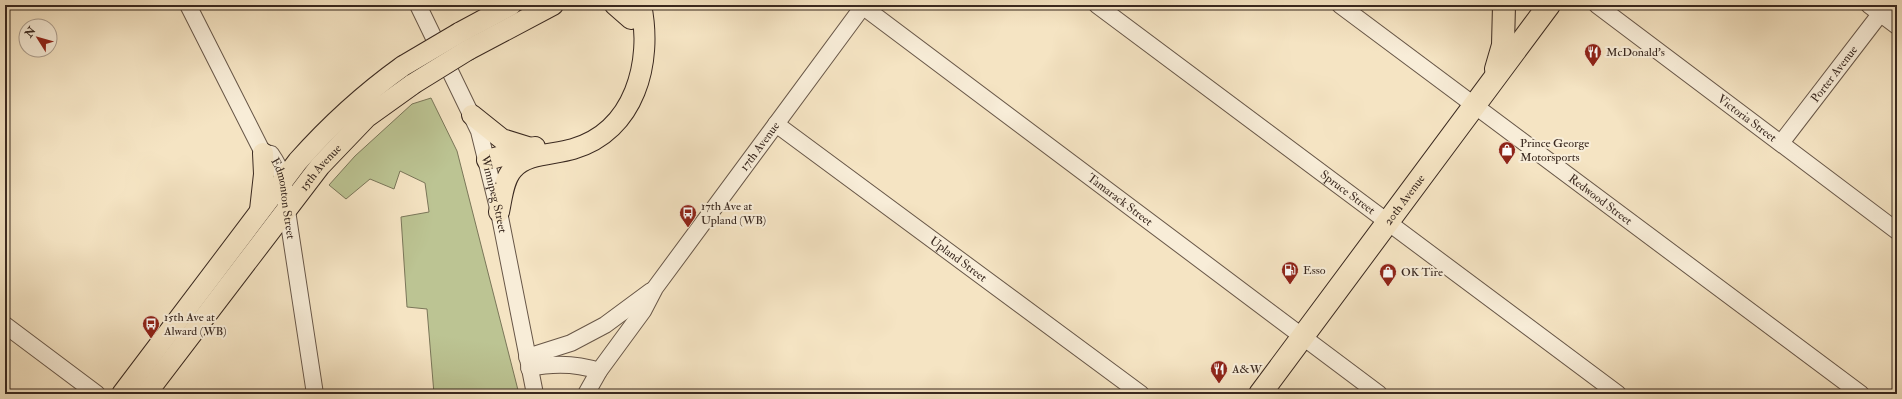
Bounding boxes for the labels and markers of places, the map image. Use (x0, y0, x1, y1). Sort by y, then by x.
restaurant icon: McDonald's (1583, 42, 1603, 67)
place label: McDonald's (1606, 45, 1665, 60)
place label: Prince George Motorsports (1520, 136, 1589, 165)
shop icon: Prince George Motorsports (1497, 140, 1517, 165)
place label: 17th Ave at Upland (WB) (701, 199, 766, 228)
bus stop icon: 17th Ave at Upland (WB) (678, 203, 698, 228)
fuel station icon: Esso (1280, 260, 1300, 285)
shop icon: OK Tire (1378, 262, 1398, 287)
place label: Esso (1303, 263, 1326, 278)
place label: OK Tire (1401, 265, 1443, 280)
place label: 15th Ave at Alward (WB) (163, 310, 227, 339)
bus stop icon: 15th Ave at Alward (WB) (141, 314, 161, 339)
restaurant icon: A&W (1209, 359, 1229, 384)
place label: A&W (1231, 362, 1263, 377)

